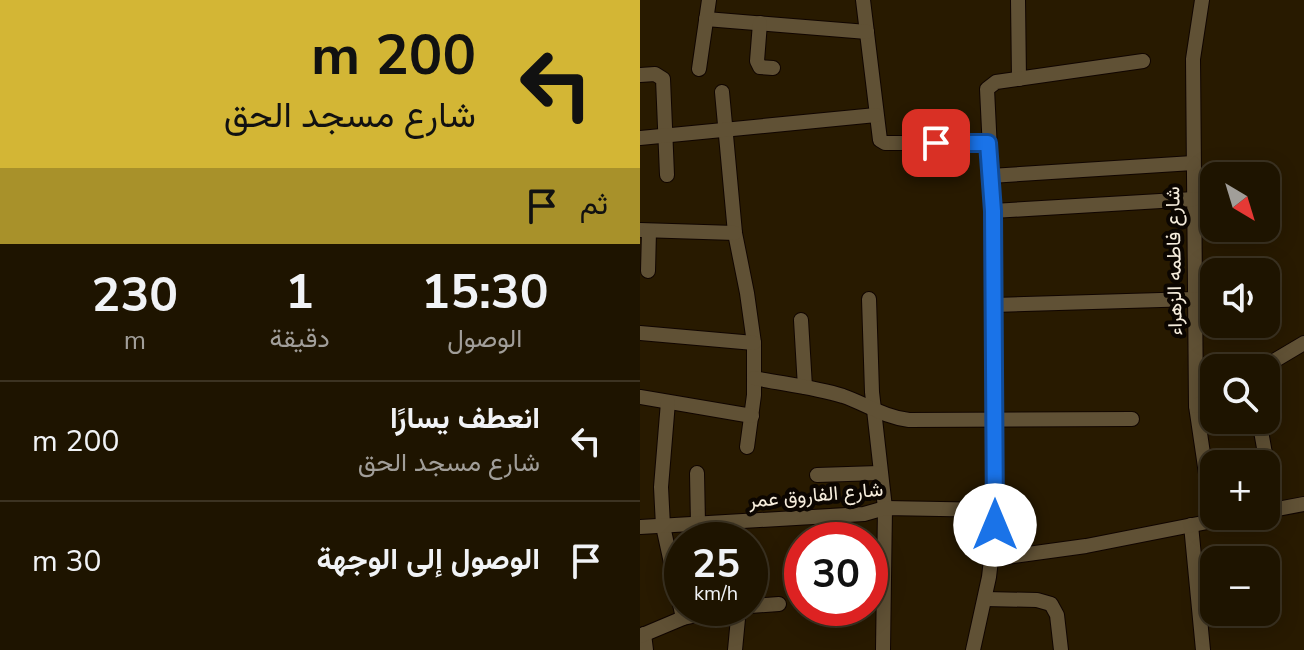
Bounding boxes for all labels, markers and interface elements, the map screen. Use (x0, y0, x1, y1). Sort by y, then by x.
text: 200 m (311, 17, 476, 94)
icon: left (504, 32, 608, 136)
text: شارع مسجد الحق (224, 91, 476, 140)
pin (902, 109, 970, 177)
icon: arrive (914, 121, 958, 165)
north arrow (1200, 162, 1280, 242)
map controls (1200, 162, 1280, 626)
icon: arrive (520, 184, 564, 228)
text: ثم (580, 184, 608, 225)
street label: شارع فاطمه الزهراء (1159, 186, 1189, 336)
button: sound (1200, 258, 1280, 338)
text: 1 (285, 259, 314, 325)
text: 15:30 (421, 259, 548, 325)
text: 230 (92, 262, 178, 328)
text: دقيقة (270, 321, 330, 356)
text: الوصول (447, 321, 522, 356)
text: m (124, 323, 146, 358)
button: search (1200, 354, 1280, 434)
text: انعطف يسارًا (390, 398, 540, 439)
icon: left (564, 419, 608, 463)
text: 200 m (32, 421, 119, 462)
text: شارع مسجد الحق (358, 445, 540, 480)
button: + (1200, 450, 1280, 530)
street label: شارع الفاروق عمر (747, 476, 884, 514)
position arrow (953, 483, 1037, 567)
speed limit sign: 30 (784, 522, 888, 626)
text: 25 (692, 537, 740, 591)
text: الوصول إلى الوجهة (316, 539, 540, 580)
icon: arrive (564, 539, 608, 583)
text: 30 m (32, 541, 101, 582)
button: − (1200, 546, 1280, 626)
text: km/h (694, 580, 738, 607)

